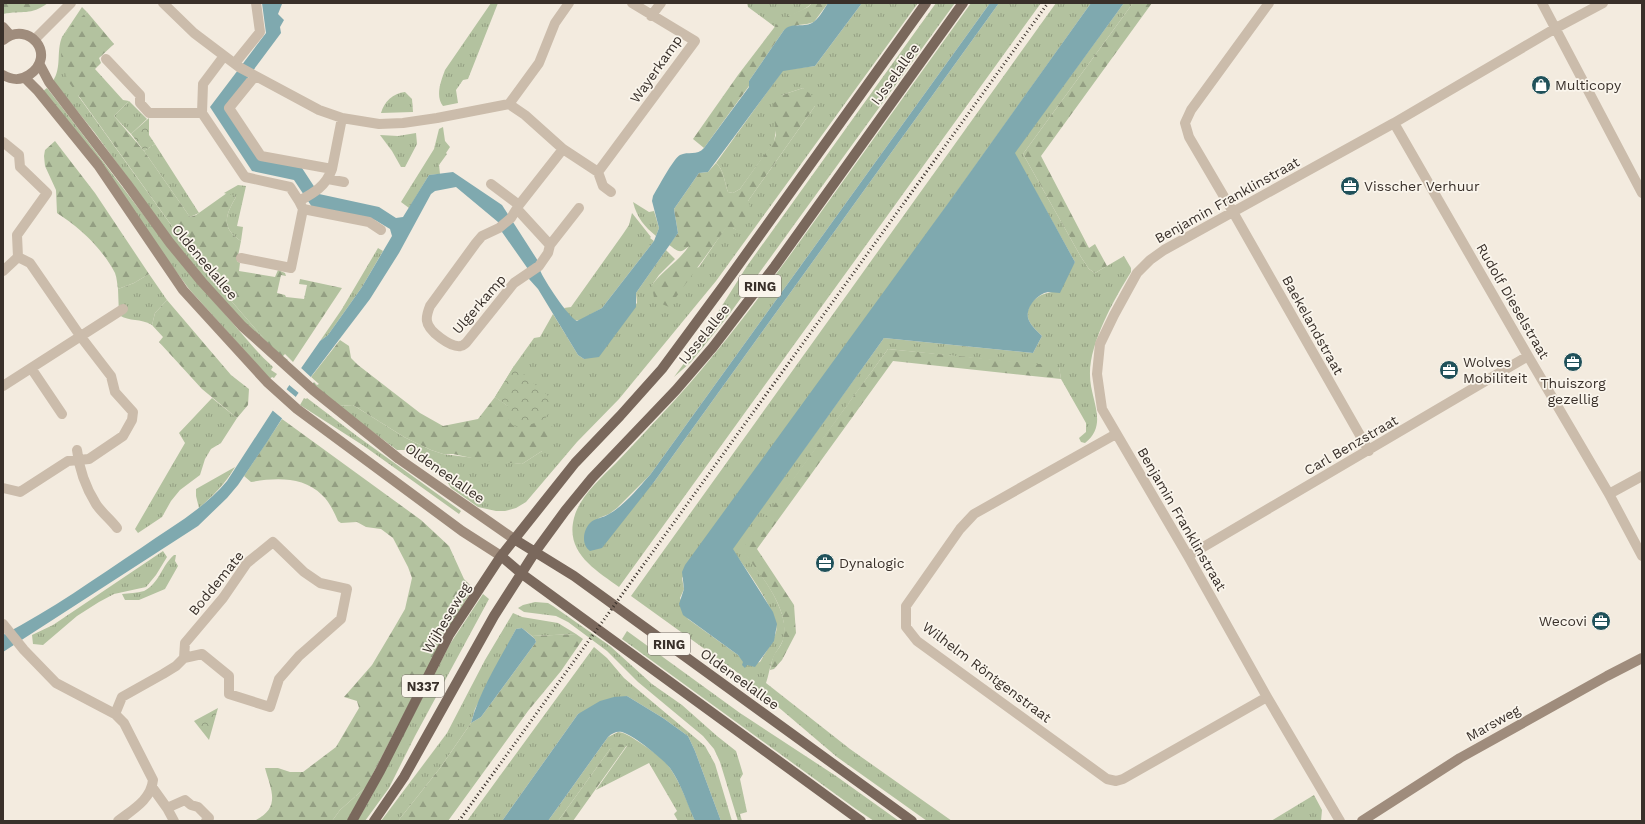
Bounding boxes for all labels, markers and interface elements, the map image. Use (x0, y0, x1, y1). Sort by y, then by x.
street label: Wayerkamp (627, 32, 685, 106)
street label: IJsselallee (867, 40, 923, 108)
shop icon: Multicopy (1530, 74, 1552, 96)
place label: Multicopy (1555, 77, 1622, 93)
street label: Benjamin Franklinstraat (1152, 153, 1302, 246)
office icon: Visscher Verhuur (1339, 175, 1361, 197)
place label: Visscher Verhuur (1364, 178, 1480, 194)
street label: Oldeneelallee (169, 221, 241, 303)
street label: Rudolf Dieselstraat (1473, 240, 1553, 362)
street label: Ulgerkamp (449, 271, 509, 337)
street label: Baekelandstraat (1279, 273, 1347, 377)
road number: RING (739, 275, 781, 297)
street label: IJsselallee (675, 301, 733, 367)
office icon: Thuiszorg gezellig (1562, 351, 1584, 373)
place label: Wolves Mobiliteit (1463, 354, 1527, 386)
office icon: Wolves Mobiliteit (1438, 359, 1460, 381)
place label: Thuiszorg gezellig (1540, 375, 1606, 407)
street label: Carl Benzstraat (1301, 412, 1401, 478)
street label: Oldeneelallee (402, 440, 488, 506)
street label: Benjamin Franklinstraat (1134, 444, 1230, 594)
street label: Boddemate (185, 548, 247, 618)
office icon: Dynalogic (814, 552, 836, 574)
place label: Dynalogic (839, 555, 905, 571)
street label: Wijheseweg (419, 579, 474, 656)
office icon: Wecovi (1590, 610, 1612, 632)
place label: Wecovi (1539, 613, 1587, 629)
street label: Wilhelm Röntgenstraat (920, 618, 1055, 726)
road number: RING (648, 633, 690, 655)
street label: Oldeneelallee (698, 645, 782, 713)
road number: N337 (402, 675, 444, 697)
street label: Marsweg (1463, 701, 1523, 744)

